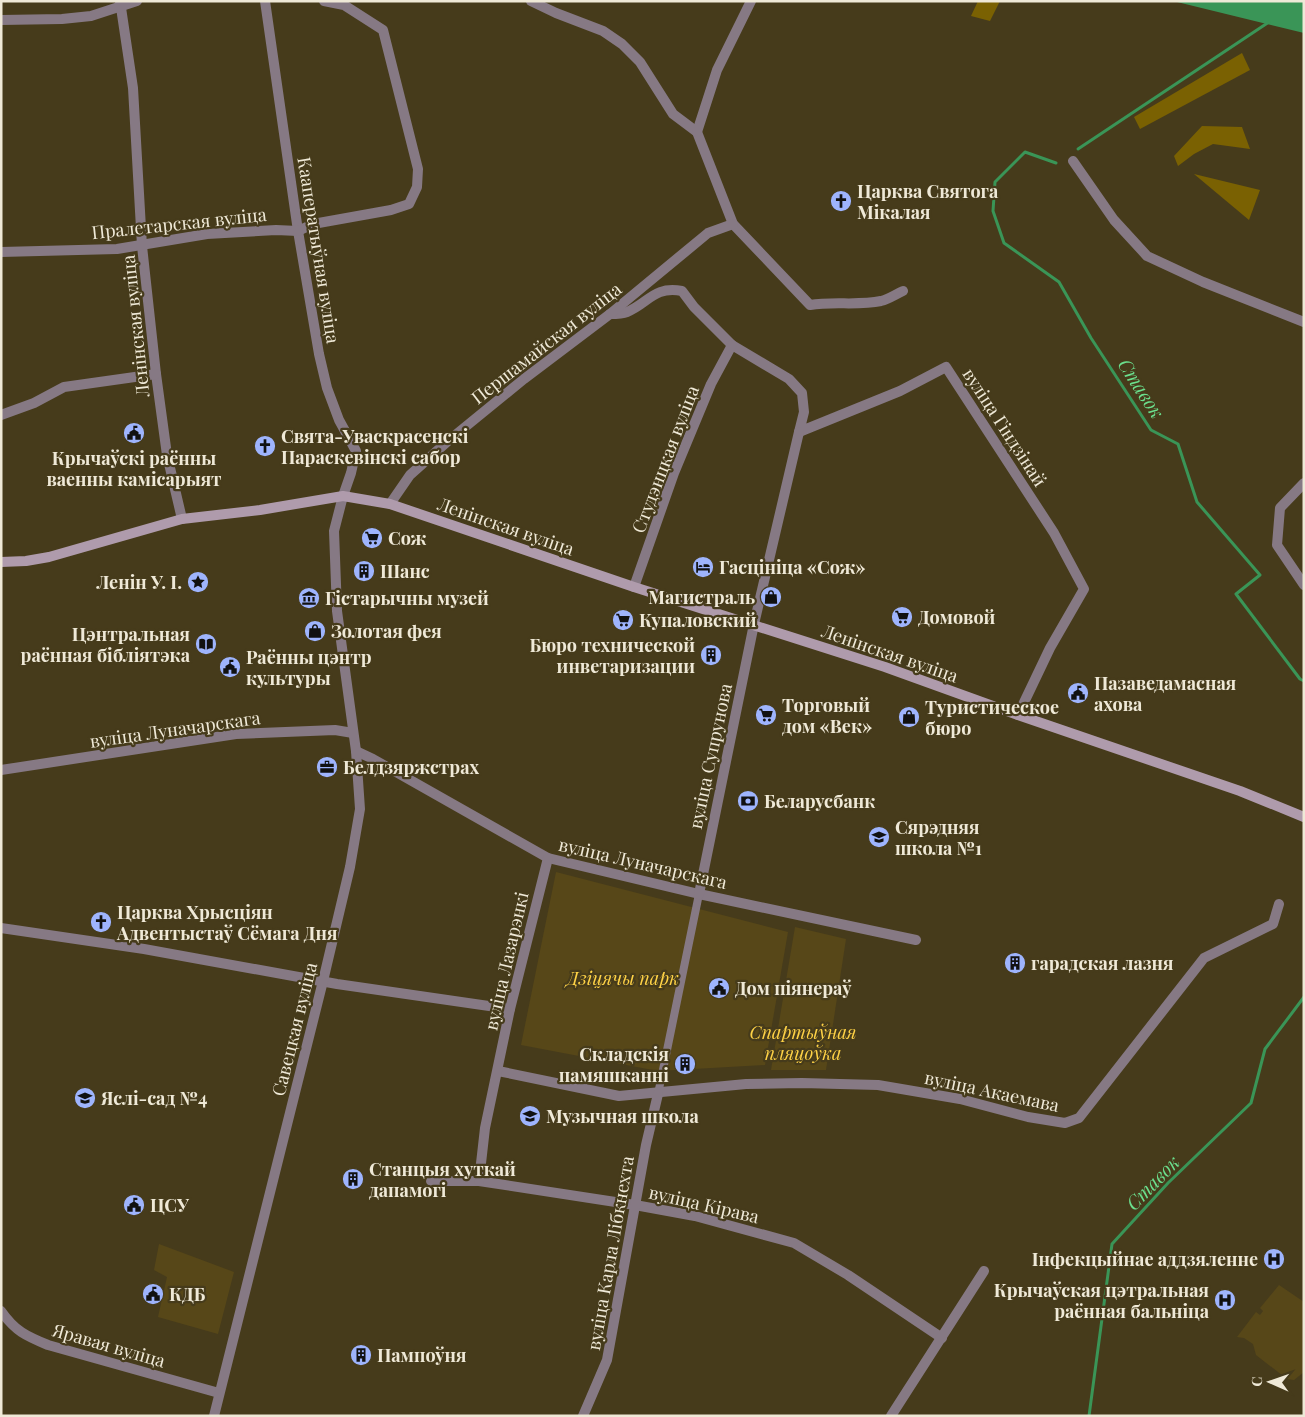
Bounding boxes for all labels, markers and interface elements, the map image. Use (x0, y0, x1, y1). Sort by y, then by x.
street label: Кааператыўная вуліца (292, 155, 346, 345)
place label: Царква Святога Мікалая (857, 179, 999, 224)
church icon: Царква Святога Мікалая (829, 189, 853, 213)
street label: Пралетарская вуліца (90, 202, 268, 244)
street label: Ленінская вуліца (116, 254, 155, 399)
street label: Першамайская вуліца (466, 277, 626, 409)
water label: Ставок (1113, 353, 1171, 423)
street label: вуліца Гіндзінай (958, 363, 1052, 491)
street label: Студэнцкая вуліца (626, 382, 704, 536)
public building icon: Крычаўскі раённы ваенны камісарыят (122, 421, 146, 445)
place label: Свята-Уваскрасенскі Параскевінскі сабор (281, 424, 469, 469)
church icon: Свята-Уваскрасенскі Параскевінскі сабор (253, 434, 277, 458)
place label: Крычаўскі раённы ваенны камісарыят (46, 446, 222, 491)
street label: Ленінская вуліца (434, 491, 577, 561)
supermarket icon: Сож (360, 526, 384, 550)
place label: Сож (388, 526, 427, 550)
hotel icon: Гасцініца «Сож» (691, 555, 715, 579)
place label: Гасцініца «Сож» (719, 555, 866, 579)
building icon: Шанс (352, 559, 376, 583)
place label: Шанс (380, 559, 430, 583)
place label: Ленін У. І. (95, 570, 182, 594)
place icon: Ленін У. І. (186, 570, 210, 594)
place label: Магистраль (648, 585, 755, 609)
shop icon: Магистраль (759, 585, 783, 609)
museum icon: Гістарычны музей (297, 586, 321, 610)
place label: Гістарычны музей (325, 586, 489, 610)
supermarket icon: Домовой (890, 605, 914, 629)
place label: Домовой (918, 605, 996, 629)
supermarket icon: Купаловский (611, 608, 635, 632)
place label: Купаловский (639, 608, 757, 632)
street label: Ленінская вуліца (818, 618, 961, 688)
shop icon: Золотая фея (303, 619, 327, 643)
place label: Золотая фея (331, 619, 442, 643)
place label: Цэнтральная раённая бібліятэка (21, 622, 191, 667)
library icon: Цэнтральная раённая бібліятэка (194, 632, 218, 656)
place label: Бюро технической инветаризации (529, 633, 695, 678)
building icon: Бюро технической инветаризации (699, 643, 723, 667)
place label: Раённы цэнтр культуры (246, 645, 372, 690)
public building icon: Раённы цэнтр культуры (218, 655, 242, 679)
place label: Пазаведамасная ахова (1094, 671, 1236, 716)
street label: вуліца Супрунова (683, 681, 737, 831)
public building icon: Пазаведамасная ахова (1066, 681, 1090, 705)
place label: Торговый дом «Век» (782, 693, 872, 738)
place label: Туристическое бюро (925, 695, 1059, 740)
supermarket icon: Торговый дом «Век» (754, 703, 778, 727)
street label: вуліца Луначарскага (88, 705, 262, 753)
shop icon: Туристическое бюро (897, 705, 921, 729)
office icon: Белдзяржстрах (315, 755, 339, 779)
place label: Белдзяржстрах (343, 755, 479, 779)
bank icon: Беларусбанк (736, 789, 760, 813)
place label: Беларусбанк (764, 789, 875, 813)
place label: Сярэдняя школа №1 (895, 815, 982, 860)
school or university icon: Сярэдняя школа №1 (867, 825, 891, 849)
street label: вуліца Луначарскага (556, 832, 730, 894)
street label: вуліца Лазарэнкі (478, 889, 534, 1033)
place label: Царква Хрысціян Адвентыстаў Сёмага Дня (116, 900, 337, 945)
church icon: Царква Хрысціян Адвентыстаў Сёмага Дня (89, 910, 113, 934)
building icon: гарадская лазня (1003, 951, 1027, 975)
place label: гарадская лазня (1031, 951, 1174, 975)
street label: Савецкая вуліца (266, 960, 322, 1098)
park label: Дзіцячы парк (564, 966, 679, 990)
public building icon: Дом піянераў (707, 976, 731, 1000)
place label: Дом піянераў (735, 976, 852, 1000)
park label: Спартыўная пляцоўка (750, 1020, 856, 1065)
place label: Складскія памяшканні (559, 1042, 669, 1087)
building icon: Складскія памяшканні (673, 1052, 697, 1076)
street label: вуліца Акаемава (923, 1065, 1062, 1117)
school or university icon: Яслі-сад №4 (73, 1086, 97, 1110)
place label: Яслі-сад №4 (100, 1086, 207, 1110)
school or university icon: Музычная школа (518, 1104, 542, 1128)
place label: Музычная школа (546, 1104, 699, 1128)
water label: Ставок (1119, 1149, 1185, 1215)
street label: вуліца Карла Лібкнехта (581, 1154, 639, 1352)
place label: Станцыя хуткай дапамогі (369, 1157, 516, 1202)
building icon: Станцыя хуткай дапамогі (341, 1167, 365, 1191)
street label: вуліца Кірава (647, 1180, 761, 1228)
public building icon: ЦСУ (122, 1193, 146, 1217)
place label: ЦСУ (150, 1193, 190, 1217)
place label: Інфекцыйнае аддзяленне (1032, 1247, 1258, 1271)
hospital icon: Інфекцыйнае аддзяленне (1262, 1247, 1286, 1271)
place label: Крычаўская цэтральная раённая бальніца (994, 1278, 1210, 1323)
public building icon: КДБ (141, 1282, 165, 1306)
place label: КДБ (169, 1282, 206, 1306)
hospital icon: Крычаўская цэтральная раённая бальніца (1213, 1288, 1237, 1312)
street label: Яравая вуліца (49, 1317, 168, 1373)
building icon: Пампоўня (349, 1343, 373, 1367)
place label: Пампоўня (377, 1343, 466, 1367)
north arrow (1245, 1357, 1295, 1407)
text: С (1247, 1376, 1266, 1387)

